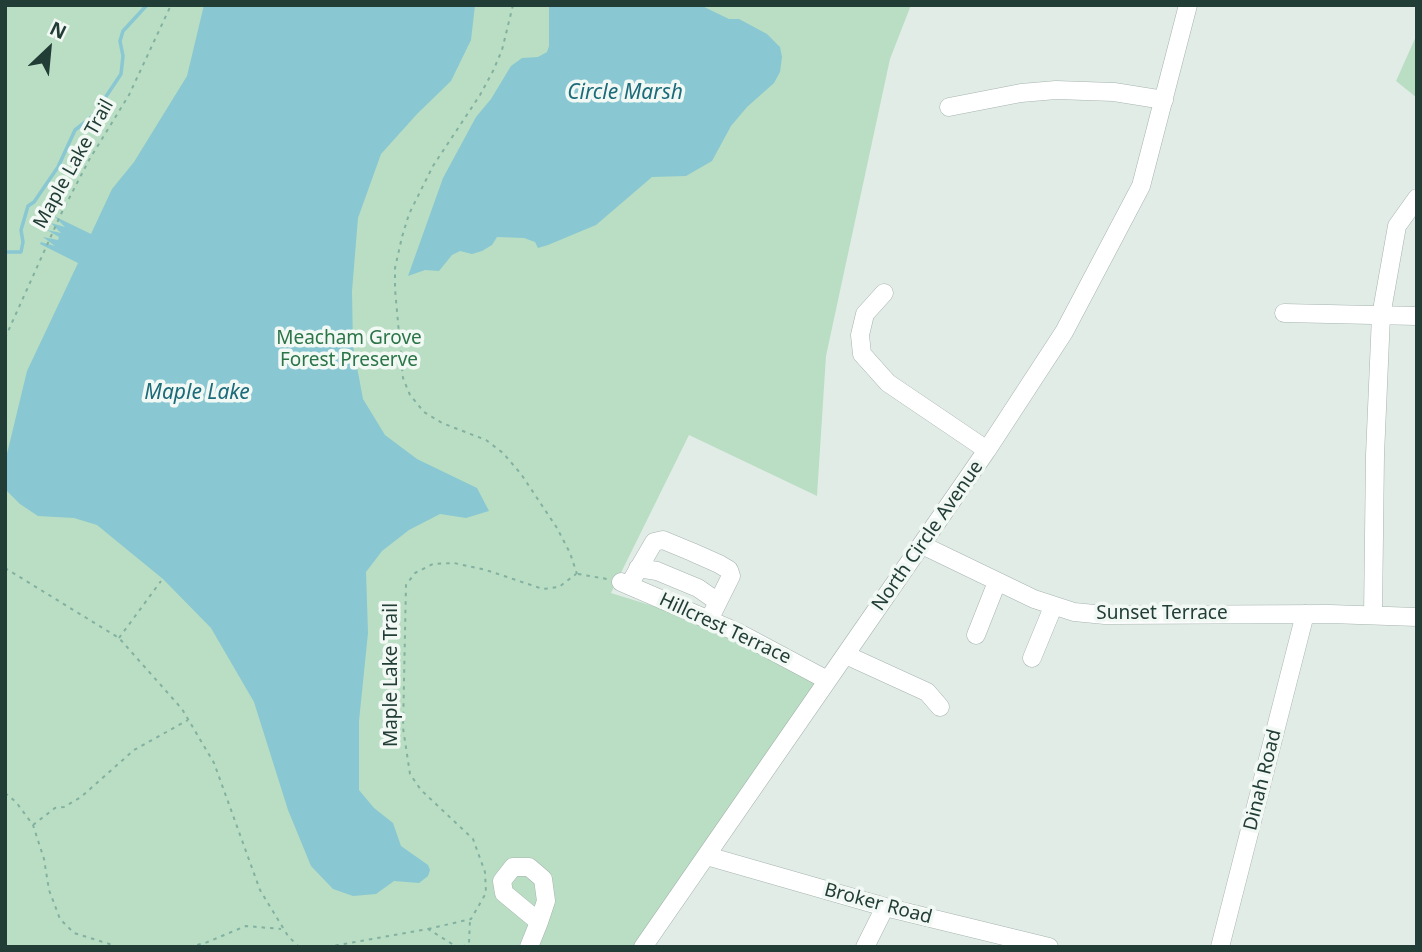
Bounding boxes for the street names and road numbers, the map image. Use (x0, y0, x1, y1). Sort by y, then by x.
street label: Maple Lake Trail (29, 95, 119, 233)
street label: North Circle Avenue (868, 457, 988, 615)
street label: Hillcrest Terrace (655, 589, 795, 669)
street label: Maple Lake Trail (381, 603, 403, 747)
street label: Sunset Terrace (1096, 603, 1228, 625)
street label: Dinah Road (1239, 727, 1287, 833)
street label: Broker Road (822, 879, 934, 929)

